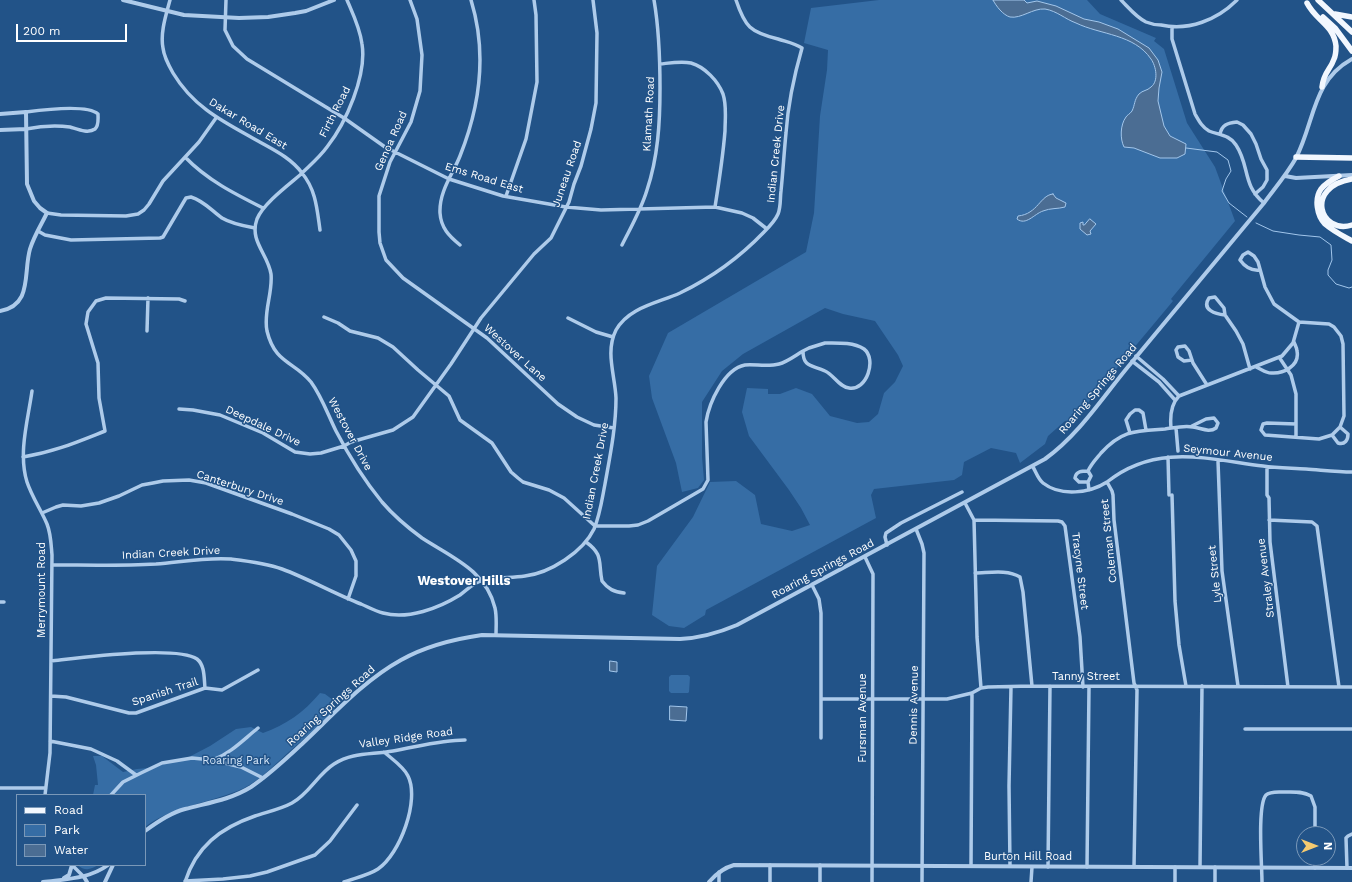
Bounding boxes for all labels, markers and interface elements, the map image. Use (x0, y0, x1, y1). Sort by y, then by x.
scale bar (18, 16, 129, 42)
text: 200 m (23, 24, 60, 38)
street label: Klamath Road (640, 76, 658, 152)
street label: Firth Road (316, 84, 354, 140)
street label: Dakar Road East (206, 95, 290, 153)
street label: Indian Creek Drive (764, 104, 788, 204)
street label: Genoa Road (372, 109, 410, 173)
street label: Juneau Road (549, 139, 585, 209)
street label: Ems Road East (443, 160, 525, 196)
street label: Westover Lane (481, 321, 549, 385)
street label: Roaring Springs Road (1056, 341, 1140, 437)
street label: Westover Drive (325, 395, 375, 473)
street label: Deepdale Drive (223, 403, 303, 449)
street label: Indian Creek Drive (580, 421, 612, 521)
street label: Seymour Avenue (1183, 442, 1273, 464)
street label: Canterbury Drive (195, 468, 285, 508)
street label: Coleman Street (1098, 498, 1120, 584)
street label: Tracyne Street (1069, 531, 1091, 611)
street label: Roaring Springs Road (770, 536, 876, 602)
street label: Straley Avenue (1255, 537, 1277, 619)
street label: Merrymount Road (35, 542, 49, 638)
street label: Indian Creek Drive (121, 544, 221, 562)
street label: Lyle Street (1205, 545, 1225, 603)
district label: Westover Hills (418, 573, 510, 589)
street label: Roaring Springs Road (284, 663, 378, 749)
street label: Dennis Avenue (907, 665, 921, 745)
street label: Tanny Street (1052, 670, 1120, 684)
street label: Fursman Avenue (856, 673, 870, 763)
street label: Spanish Trail (130, 675, 200, 709)
street label: Valley Ridge Road (358, 725, 454, 751)
park label: Roaring Park (202, 754, 270, 768)
legend (16, 794, 146, 866)
text: Road (54, 803, 83, 817)
text: Park (54, 823, 80, 837)
north arrow (1296, 826, 1336, 866)
text: N (1321, 842, 1334, 850)
text: Water (54, 843, 88, 857)
street label: Burton Hill Road (984, 850, 1072, 864)

